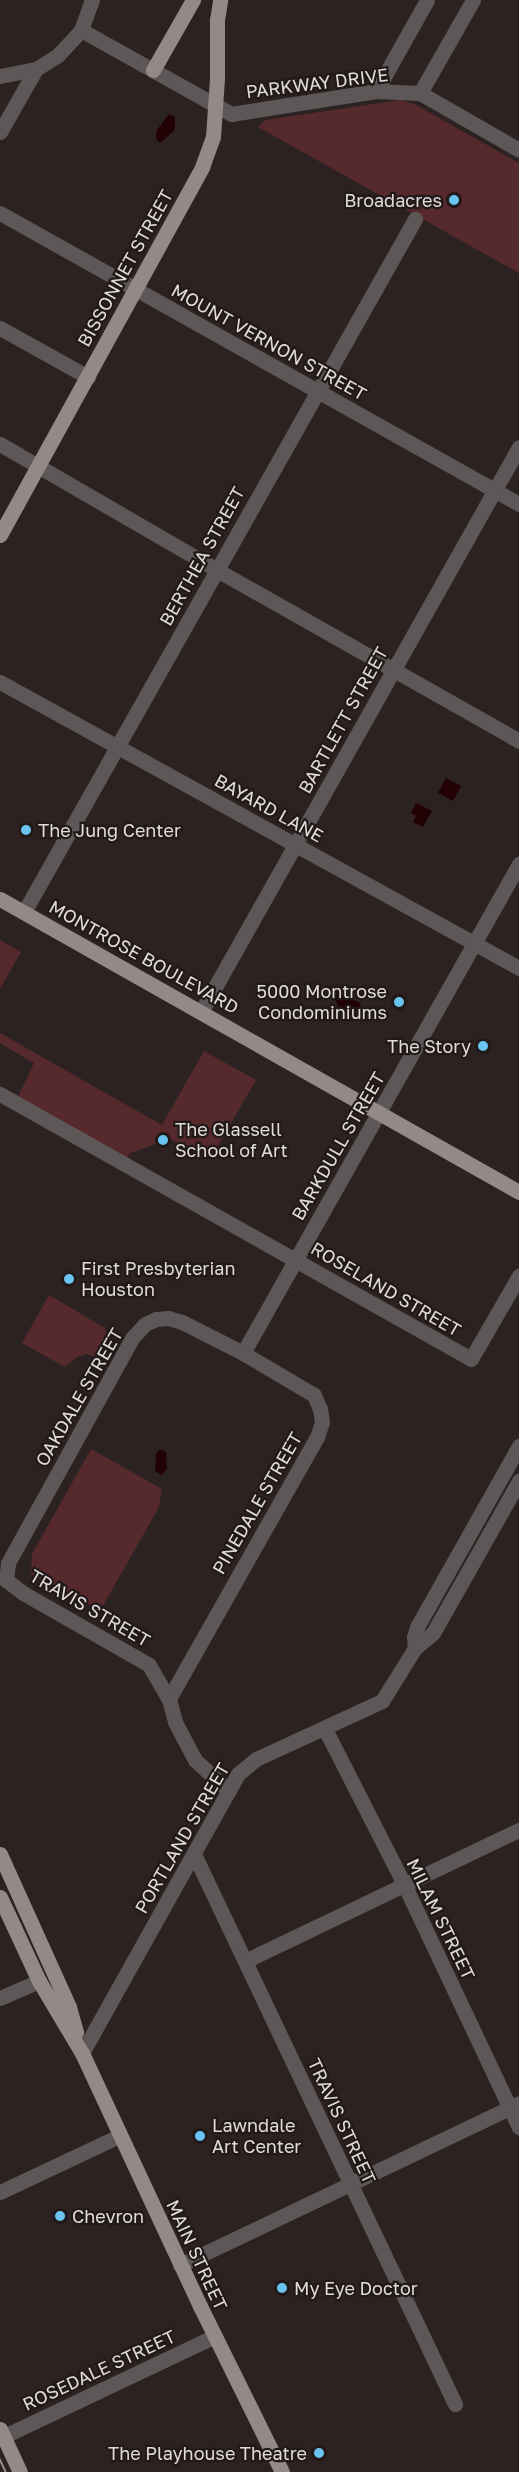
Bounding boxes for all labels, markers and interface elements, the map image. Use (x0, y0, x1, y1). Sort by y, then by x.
street label: PARKWAY DRIVE (245, 64, 389, 102)
street label: BISSONNET STREET (73, 186, 177, 350)
place label: Broadacres (344, 189, 442, 211)
marker: Broadacres (447, 193, 461, 207)
street label: MOUNT VERNON STREET (168, 279, 370, 405)
street label: BERTHEA STREET (155, 483, 249, 629)
street label: BARTLETT STREET (294, 643, 392, 797)
street label: BAYARD LANE (211, 769, 327, 847)
place label: The Jung Center (38, 819, 181, 841)
marker: The Jung Center (19, 823, 33, 837)
street label: MONTROSE BOULEVARD (45, 896, 243, 1018)
place label: 5000 Montrose Condominiums (257, 981, 387, 1024)
marker: 5000 Montrose Condominiums (392, 995, 406, 1009)
place label: The Story (387, 1035, 471, 1057)
marker: The Story (476, 1039, 490, 1053)
street label: BARKDULL STREET (287, 1068, 389, 1224)
place label: The Glassell School of Art (175, 1119, 288, 1162)
marker: The Glassell School of Art (156, 1133, 170, 1147)
street label: ROSELAND STREET (307, 1237, 465, 1341)
place label: First Presbyterian Houston (81, 1258, 235, 1300)
marker: First Presbyterian Houston (62, 1272, 76, 1286)
street label: OAKDALE STREET (31, 1324, 127, 1470)
street label: PINEDALE STREET (208, 1428, 306, 1578)
street label: TRAVIS STREET (26, 1565, 154, 1651)
street label: PORTLAND STREET (130, 1759, 234, 1917)
street label: MILAM STREET (402, 1855, 480, 1983)
street label: TRAVIS STREET (304, 2055, 380, 2187)
place label: Lawndale Art Center (212, 2115, 301, 2158)
marker: Lawndale Art Center (193, 2129, 207, 2143)
street label: MAIN STREET (162, 2196, 232, 2314)
place label: Chevron (72, 2205, 144, 2227)
marker: Chevron (53, 2209, 67, 2223)
place label: My Eye Doctor (294, 2277, 418, 2299)
marker: My Eye Doctor (275, 2281, 289, 2295)
street label: ROSEDALE STREET (19, 2325, 179, 2415)
place label: The Playhouse Theatre (108, 2442, 307, 2464)
marker: The Playhouse Theatre (312, 2446, 326, 2460)

